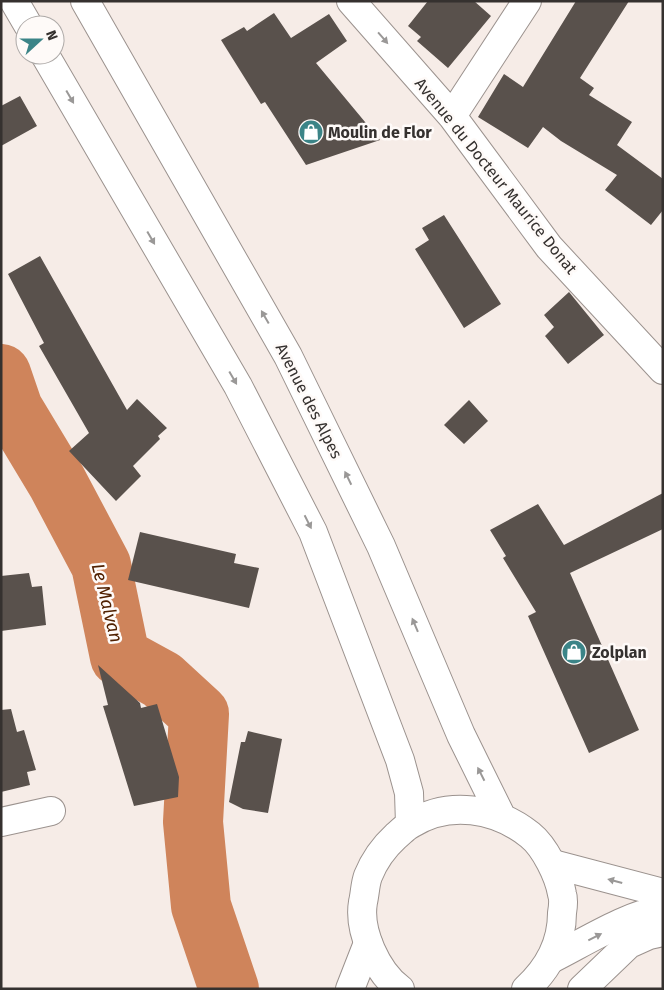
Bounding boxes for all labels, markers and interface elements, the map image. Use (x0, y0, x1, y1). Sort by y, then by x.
north arrow (15, 15, 65, 65)
text: N (42, 28, 61, 43)
one-way arrow (377, 31, 389, 43)
street label: Avenue du Docteur Maurice Donat (411, 74, 581, 278)
one-way arrow (65, 91, 74, 104)
shop icon: Moulin de Flor (298, 119, 324, 145)
place label: Moulin de Flor (328, 123, 432, 142)
one-way arrow (147, 231, 156, 244)
one-way arrow (261, 311, 270, 324)
street label: Avenue des Alpes (272, 340, 346, 462)
one-way arrow (229, 371, 237, 386)
one-way arrow (343, 470, 352, 485)
one-way arrow (304, 515, 312, 530)
water label: Le Malvan (87, 561, 127, 645)
one-way arrow (410, 618, 418, 632)
shop icon: Zolplan (561, 639, 587, 665)
place label: Zolplan (592, 643, 647, 662)
one-way arrow (476, 767, 484, 781)
one-way arrow (608, 877, 623, 885)
one-way arrow (588, 933, 602, 941)

